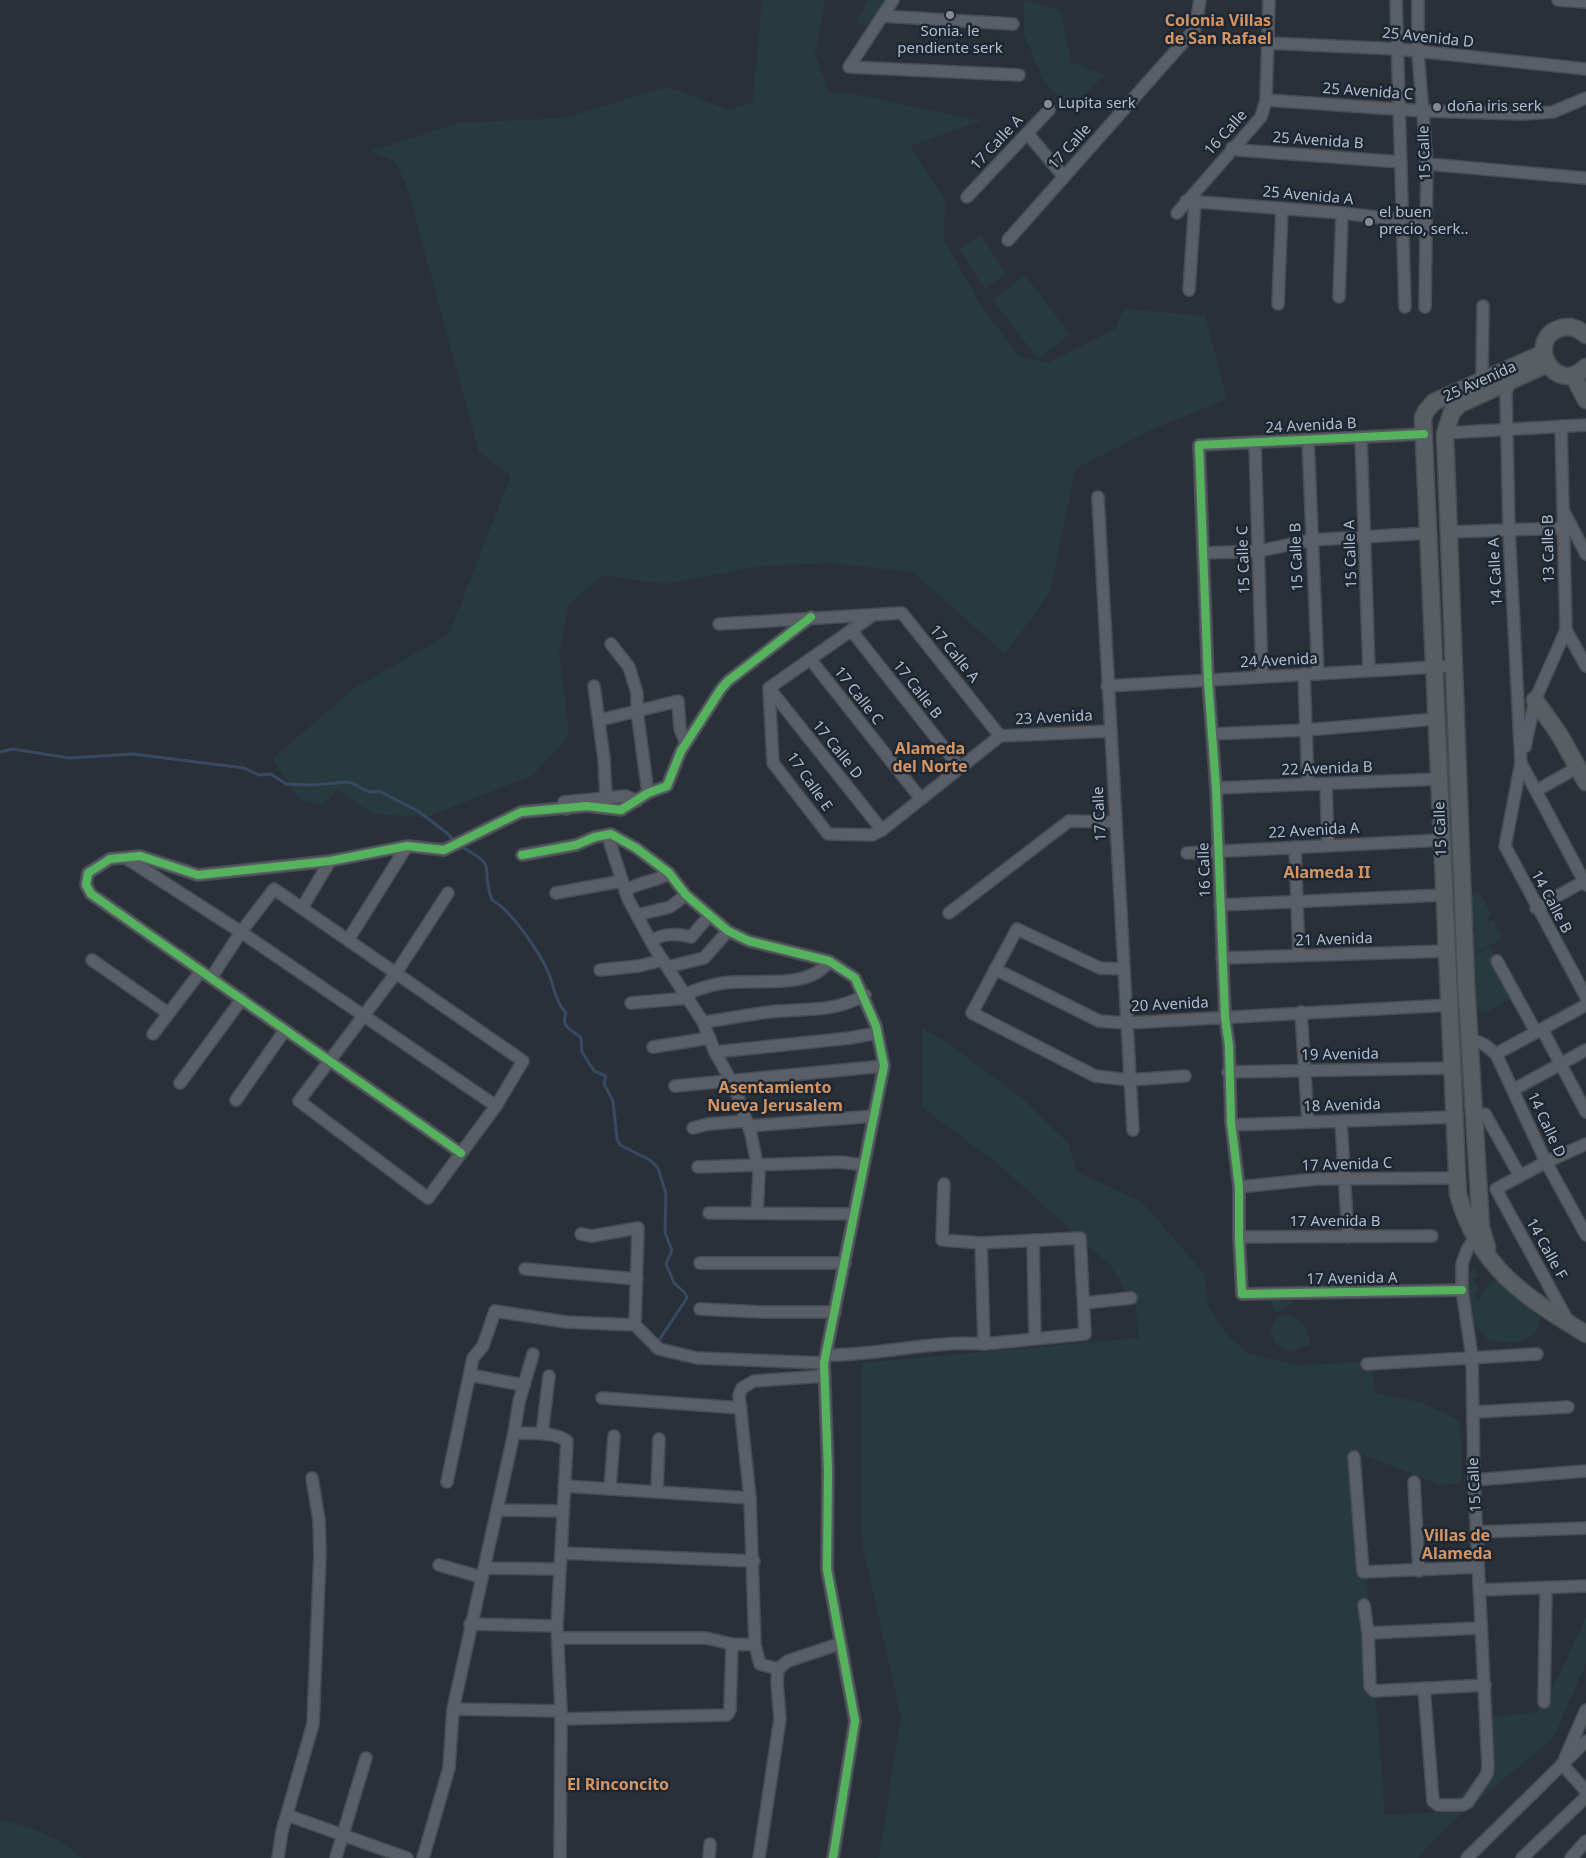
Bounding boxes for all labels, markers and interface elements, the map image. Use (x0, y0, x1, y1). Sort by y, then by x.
marker: Sonia. le pendiente serk (944, 9, 956, 21)
district label: Colonia Villas de San Rafael (1165, 11, 1271, 49)
place label: Sonia. le pendiente serk (897, 23, 1003, 58)
street label: 25 Avenida D (1381, 24, 1475, 52)
street label: 25 Avenida C (1322, 80, 1414, 104)
place label: Lupita serk (1058, 95, 1136, 113)
marker: Lupita serk (1042, 98, 1054, 110)
place label: doña iris serk (1447, 98, 1542, 116)
marker: doña iris serk (1431, 101, 1443, 113)
street label: 16 Calle (1201, 106, 1251, 160)
street label: 17 Calle A (967, 112, 1027, 174)
street label: 17 Calle (1045, 120, 1095, 174)
street label: 15 Calle (1415, 125, 1435, 181)
street label: 25 Avenida B (1272, 129, 1364, 153)
street label: 25 Avenida A (1262, 183, 1354, 209)
place label: el buen precio, serk.. (1379, 204, 1469, 239)
marker: el buen precio, serk.. (1363, 216, 1375, 228)
street label: 25 Avenida (1441, 358, 1519, 406)
street label: 24 Avenida B (1265, 415, 1357, 437)
street label: 13 Calle B (1539, 514, 1559, 584)
street label: 15 Calle A (1341, 519, 1361, 589)
street label: 15 Calle B (1287, 522, 1307, 592)
street label: 15 Calle C (1234, 525, 1254, 595)
street label: 14 Calle A (1485, 537, 1507, 607)
street label: 17 Calle A (925, 622, 983, 686)
street label: 24 Avenida (1240, 650, 1318, 672)
street label: 17 Calle B (889, 657, 945, 723)
street label: 17 Calle C (830, 663, 886, 729)
street label: 23 Avenida (1015, 707, 1093, 729)
street label: 17 Calle D (808, 717, 866, 783)
district label: Alameda del Norte (892, 739, 968, 777)
street label: 17 Calle E (782, 749, 836, 815)
street label: 22 Avenida B (1281, 758, 1373, 780)
street label: 17 Calle (1090, 786, 1110, 842)
street label: 15 Calle (1431, 801, 1451, 857)
street label: 22 Avenida A (1268, 820, 1360, 842)
street label: 16 Calle (1195, 842, 1215, 898)
district label: Alameda II (1284, 863, 1370, 883)
street label: 14 Calle B (1527, 867, 1575, 937)
street label: 21 Avenida (1295, 930, 1373, 950)
street label: 20 Avenida (1131, 994, 1209, 1016)
street label: 19 Avenida (1301, 1045, 1379, 1065)
district label: Asentamiento Nueva Jerusalem (707, 1078, 843, 1116)
street label: 14 Calle D (1523, 1089, 1569, 1161)
street label: 18 Avenida (1303, 1096, 1381, 1116)
street label: 17 Avenida C (1301, 1154, 1393, 1176)
street label: 17 Avenida B (1289, 1213, 1381, 1231)
street label: 14 Calle F (1522, 1215, 1570, 1283)
street label: 17 Avenida A (1306, 1269, 1398, 1289)
street label: 15 Calle (1465, 1457, 1485, 1513)
district label: Villas de Alameda (1422, 1526, 1492, 1564)
district label: El Rinconcito (567, 1775, 669, 1795)

